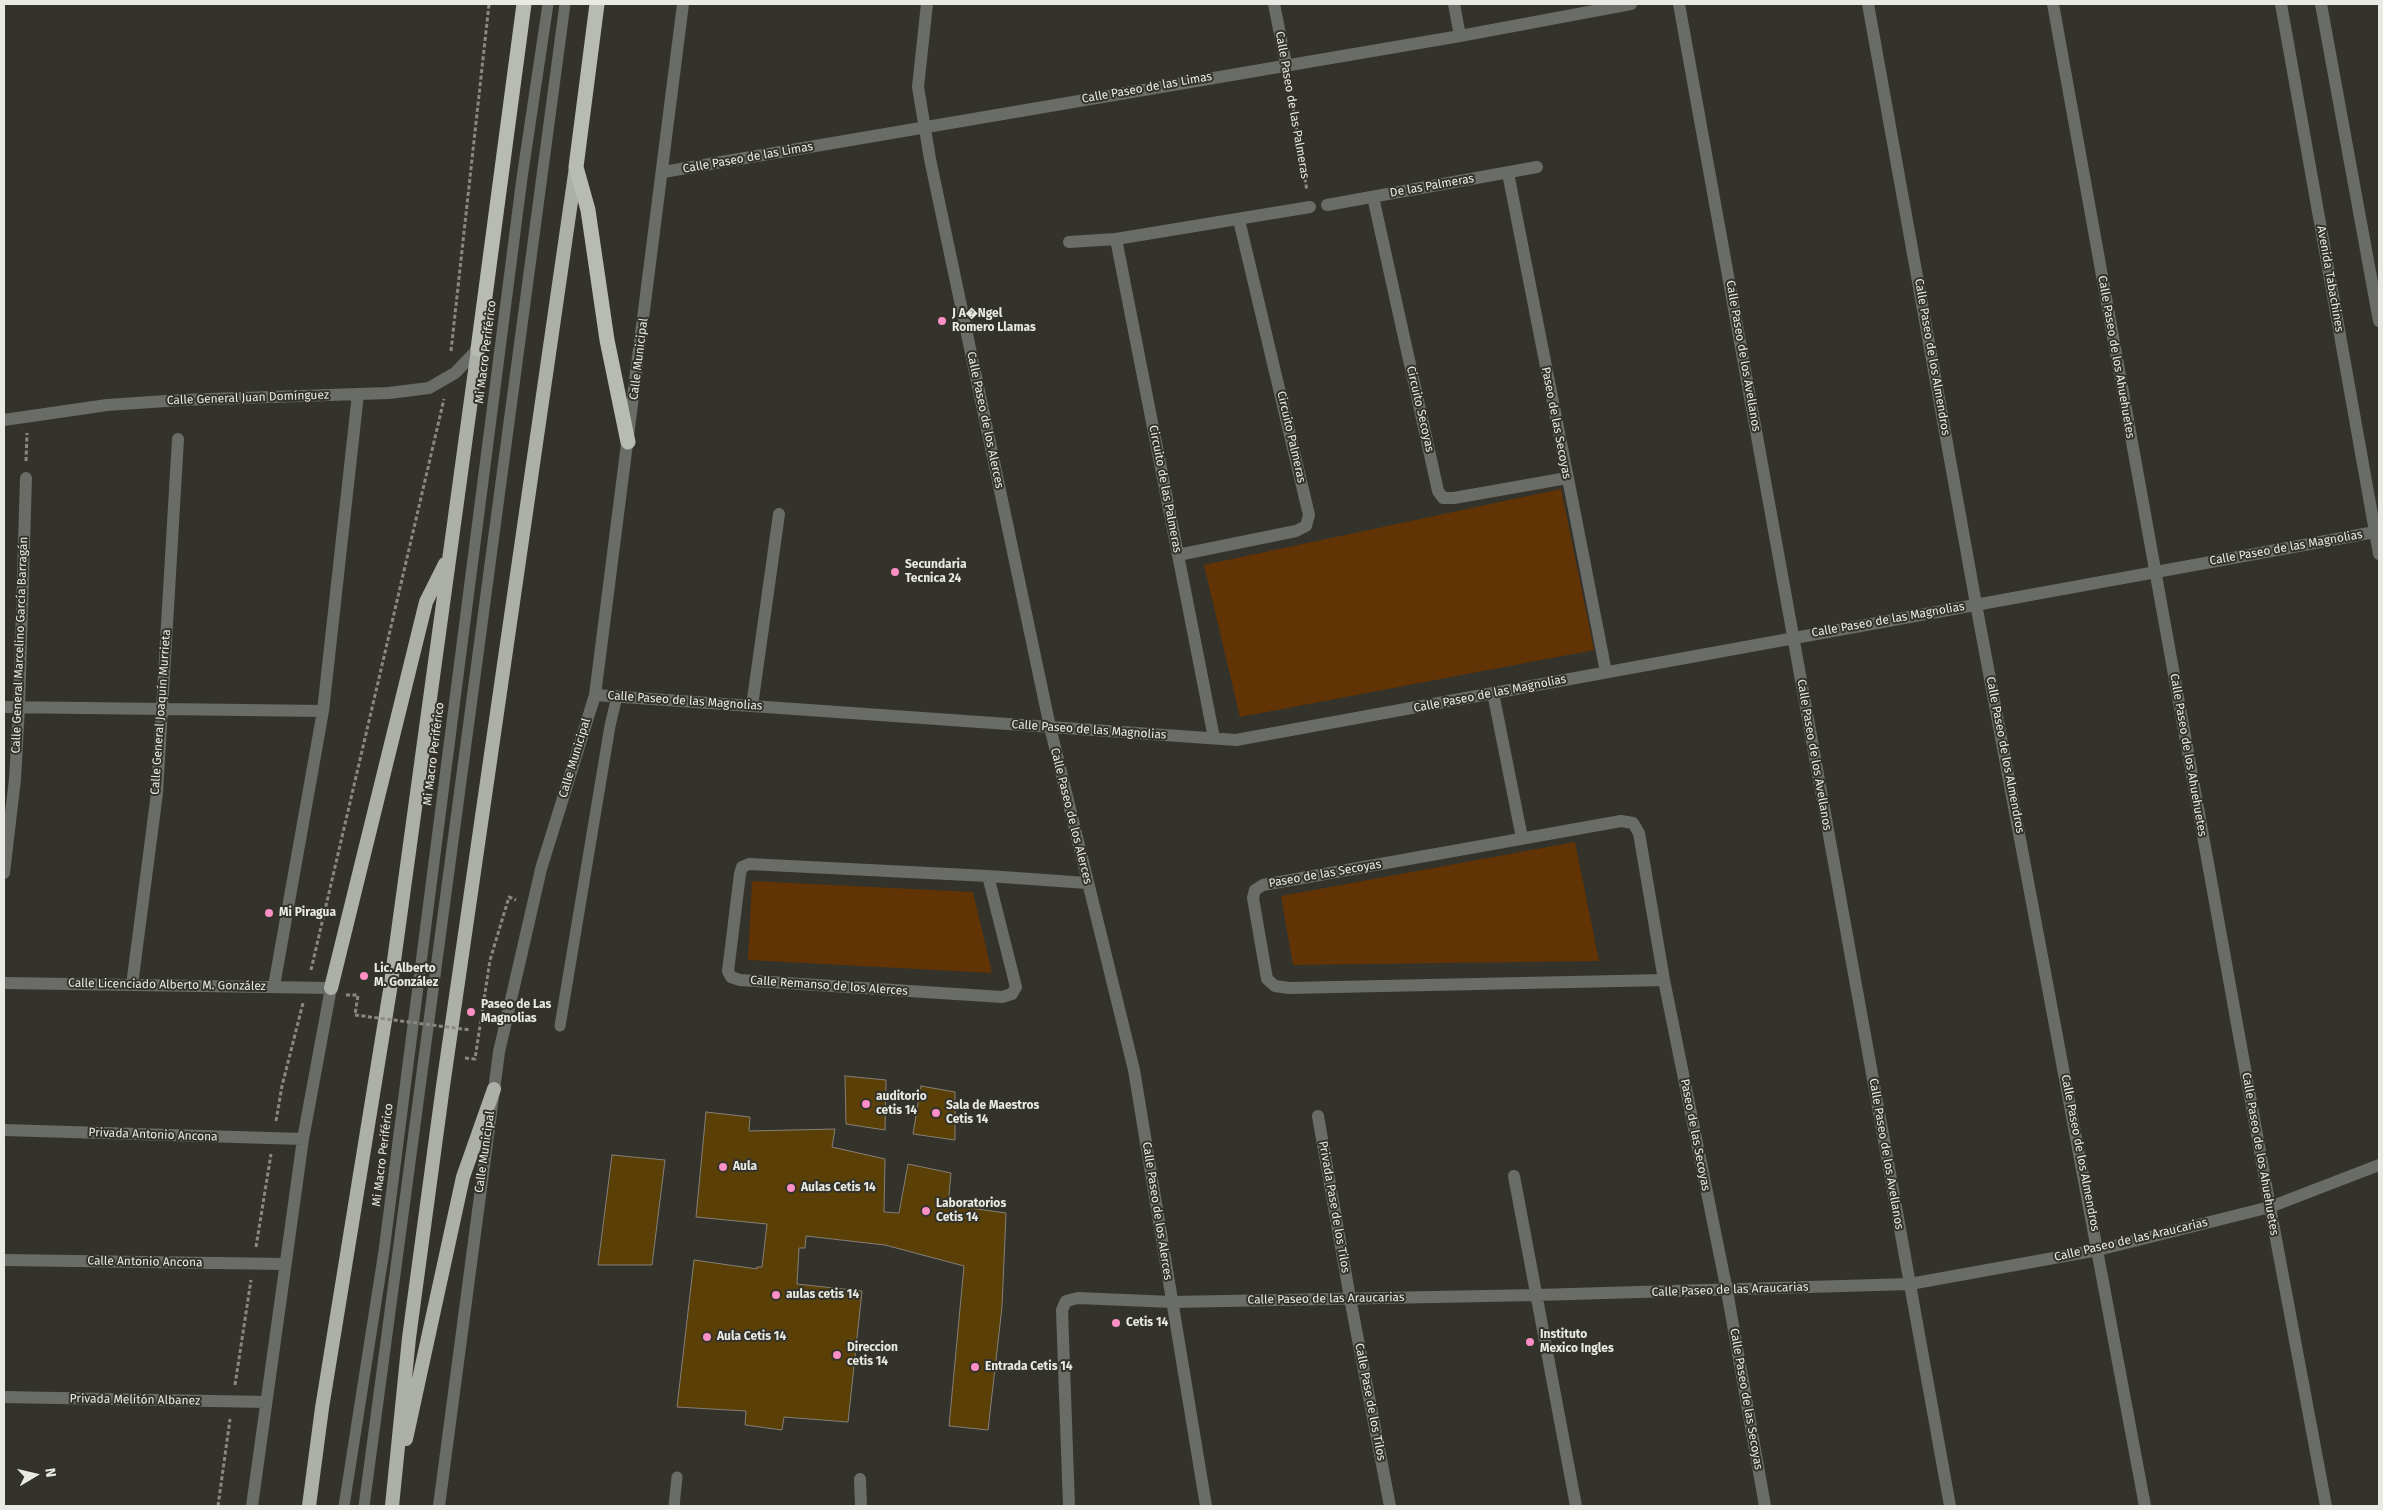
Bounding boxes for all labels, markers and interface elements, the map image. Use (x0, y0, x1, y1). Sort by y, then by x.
street label: Calle Paseo de las Palmeras (1272, 30, 1312, 180)
street label: Calle Paseo de las Limas (1081, 69, 1213, 107)
street label: Calle Paseo de las Limas (682, 139, 814, 177)
street label: De las Palmeras (1389, 171, 1475, 201)
street label: Avenida Tabachines (2314, 225, 2346, 333)
street label: Calle Paseo de los Ahuehuetes (2095, 274, 2137, 440)
street label: Calle Paseo de los Almendros (1911, 277, 1953, 437)
street label: Calle Paseo de los Avellanos (1723, 279, 1763, 433)
street label: Mi Macro Periférico (473, 299, 499, 405)
place label: J A�Ngel Romero Llamas (952, 307, 1036, 335)
marker: J A�Ngel Romero Llamas (936, 315, 948, 327)
street label: Calle Municipal (627, 317, 651, 401)
street label: Calle Paseo de los Alerces (963, 350, 1007, 490)
street label: Circuito Secoyas (1403, 365, 1437, 453)
street label: Paseo de las Secoyas (1538, 366, 1574, 480)
street label: Calle General Juan Domínguez (167, 388, 329, 408)
street label: Circuito Palmeras (1273, 390, 1309, 484)
street label: Circuito de las Palmeras (1146, 424, 1184, 554)
street label: Calle Paseo de las Magnolias (2208, 527, 2364, 569)
street label: Calle General Marcelino García Barragán (9, 536, 31, 754)
place label: Secundaria Tecnica 24 (905, 558, 966, 586)
marker: Secundaria Tecnica 24 (889, 566, 901, 578)
street label: Calle Paseo de las Magnolias (1810, 599, 1966, 641)
street label: Calle General Joaquín Murrieta (148, 629, 174, 795)
street label: Calle Paseo de las Magnolias (1412, 672, 1568, 716)
street label: Calle Paseo de los Ahuehuetes (2167, 672, 2209, 838)
street label: Calle Paseo de los Almendros (1983, 675, 2027, 835)
street label: Calle Paseo de los Avellanos (1794, 678, 1834, 832)
street label: Calle Paseo de las Magnolias (607, 688, 763, 714)
street label: Mi Macro Periférico (421, 701, 447, 807)
street label: Calle Municipal (556, 716, 594, 800)
street label: Calle Paseo de las Magnolias (1011, 717, 1167, 743)
street label: Calle Paseo de los Alerces (1047, 746, 1095, 886)
street label: Paseo de las Secoyas (1268, 857, 1382, 891)
place label: Mi Piragua (279, 906, 336, 920)
marker: Mi Piragua (263, 907, 275, 919)
place label: Lic. Alberto M. González (374, 962, 438, 990)
marker: Lic. Alberto M. González (358, 970, 370, 982)
street label: Calle Remanso de los Alerces (750, 973, 908, 999)
street label: Calle Licenciado Alberto M. González (68, 976, 266, 994)
place label: Paseo de Las Magnolias (481, 998, 551, 1026)
marker: Paseo de Las Magnolias (465, 1006, 477, 1018)
street label: Calle Paseo de los Ahuehuetes (2239, 1071, 2281, 1237)
street label: Calle Paseo de los Almendros (2058, 1073, 2102, 1233)
street label: Calle Paseo de los Avellanos (1866, 1077, 1906, 1231)
street label: Paseo de las Secoyas (1677, 1078, 1713, 1192)
place label: auditorio cetis 14 (876, 1090, 927, 1118)
marker: auditorio cetis 14 (860, 1098, 872, 1110)
place label: Sala de Maestros Cetis 14 (946, 1099, 1039, 1127)
street label: Mi Macro Periférico (370, 1102, 396, 1208)
marker: Sala de Maestros Cetis 14 (930, 1107, 942, 1119)
street label: Calle Municipal (472, 1110, 498, 1194)
street label: Privada Antonio Ancona (88, 1126, 218, 1144)
street label: Privada Pase de los Tilos (1315, 1140, 1353, 1274)
street label: Calle Paseo de los Alerces (1139, 1141, 1175, 1281)
place label: Aula (733, 1160, 757, 1174)
marker: Aula (717, 1161, 729, 1173)
place label: Aulas Cetis 14 (801, 1181, 876, 1195)
marker: Aulas Cetis 14 (785, 1182, 797, 1194)
place label: Laboratorios Cetis 14 (936, 1197, 1006, 1225)
marker: Laboratorios Cetis 14 (920, 1205, 932, 1217)
street label: Calle Paseo de las Araucarias (2053, 1215, 2209, 1265)
street label: Calle Antonio Ancona (87, 1254, 203, 1270)
street label: Calle Paseo de las Araucarias (1651, 1280, 1809, 1300)
place label: aulas cetis 14 (786, 1288, 859, 1302)
marker: aulas cetis 14 (770, 1289, 782, 1301)
street label: Calle Paseo de las Araucarias (1247, 1290, 1405, 1308)
place label: Cetis 14 (1126, 1316, 1168, 1330)
marker: Cetis 14 (1110, 1317, 1122, 1329)
street label: Calle Paseo de las Secoyas (1726, 1327, 1766, 1471)
place label: Instituto Mexico Ingles (1540, 1328, 1614, 1356)
place label: Aula Cetis 14 (717, 1330, 786, 1344)
marker: Aula Cetis 14 (701, 1331, 713, 1343)
marker: Instituto Mexico Ingles (1524, 1336, 1536, 1348)
place label: Direccion cetis 14 (847, 1341, 898, 1369)
street label: Calle Pase de los Tilos (1352, 1342, 1388, 1462)
marker: Direccion cetis 14 (831, 1349, 843, 1361)
place label: Entrada Cetis 14 (985, 1360, 1073, 1374)
marker: Entrada Cetis 14 (969, 1361, 981, 1373)
street label: Privada Melitón Albanez (70, 1392, 200, 1408)
north arrow (10, 1450, 60, 1500)
text: N (41, 1467, 59, 1478)

